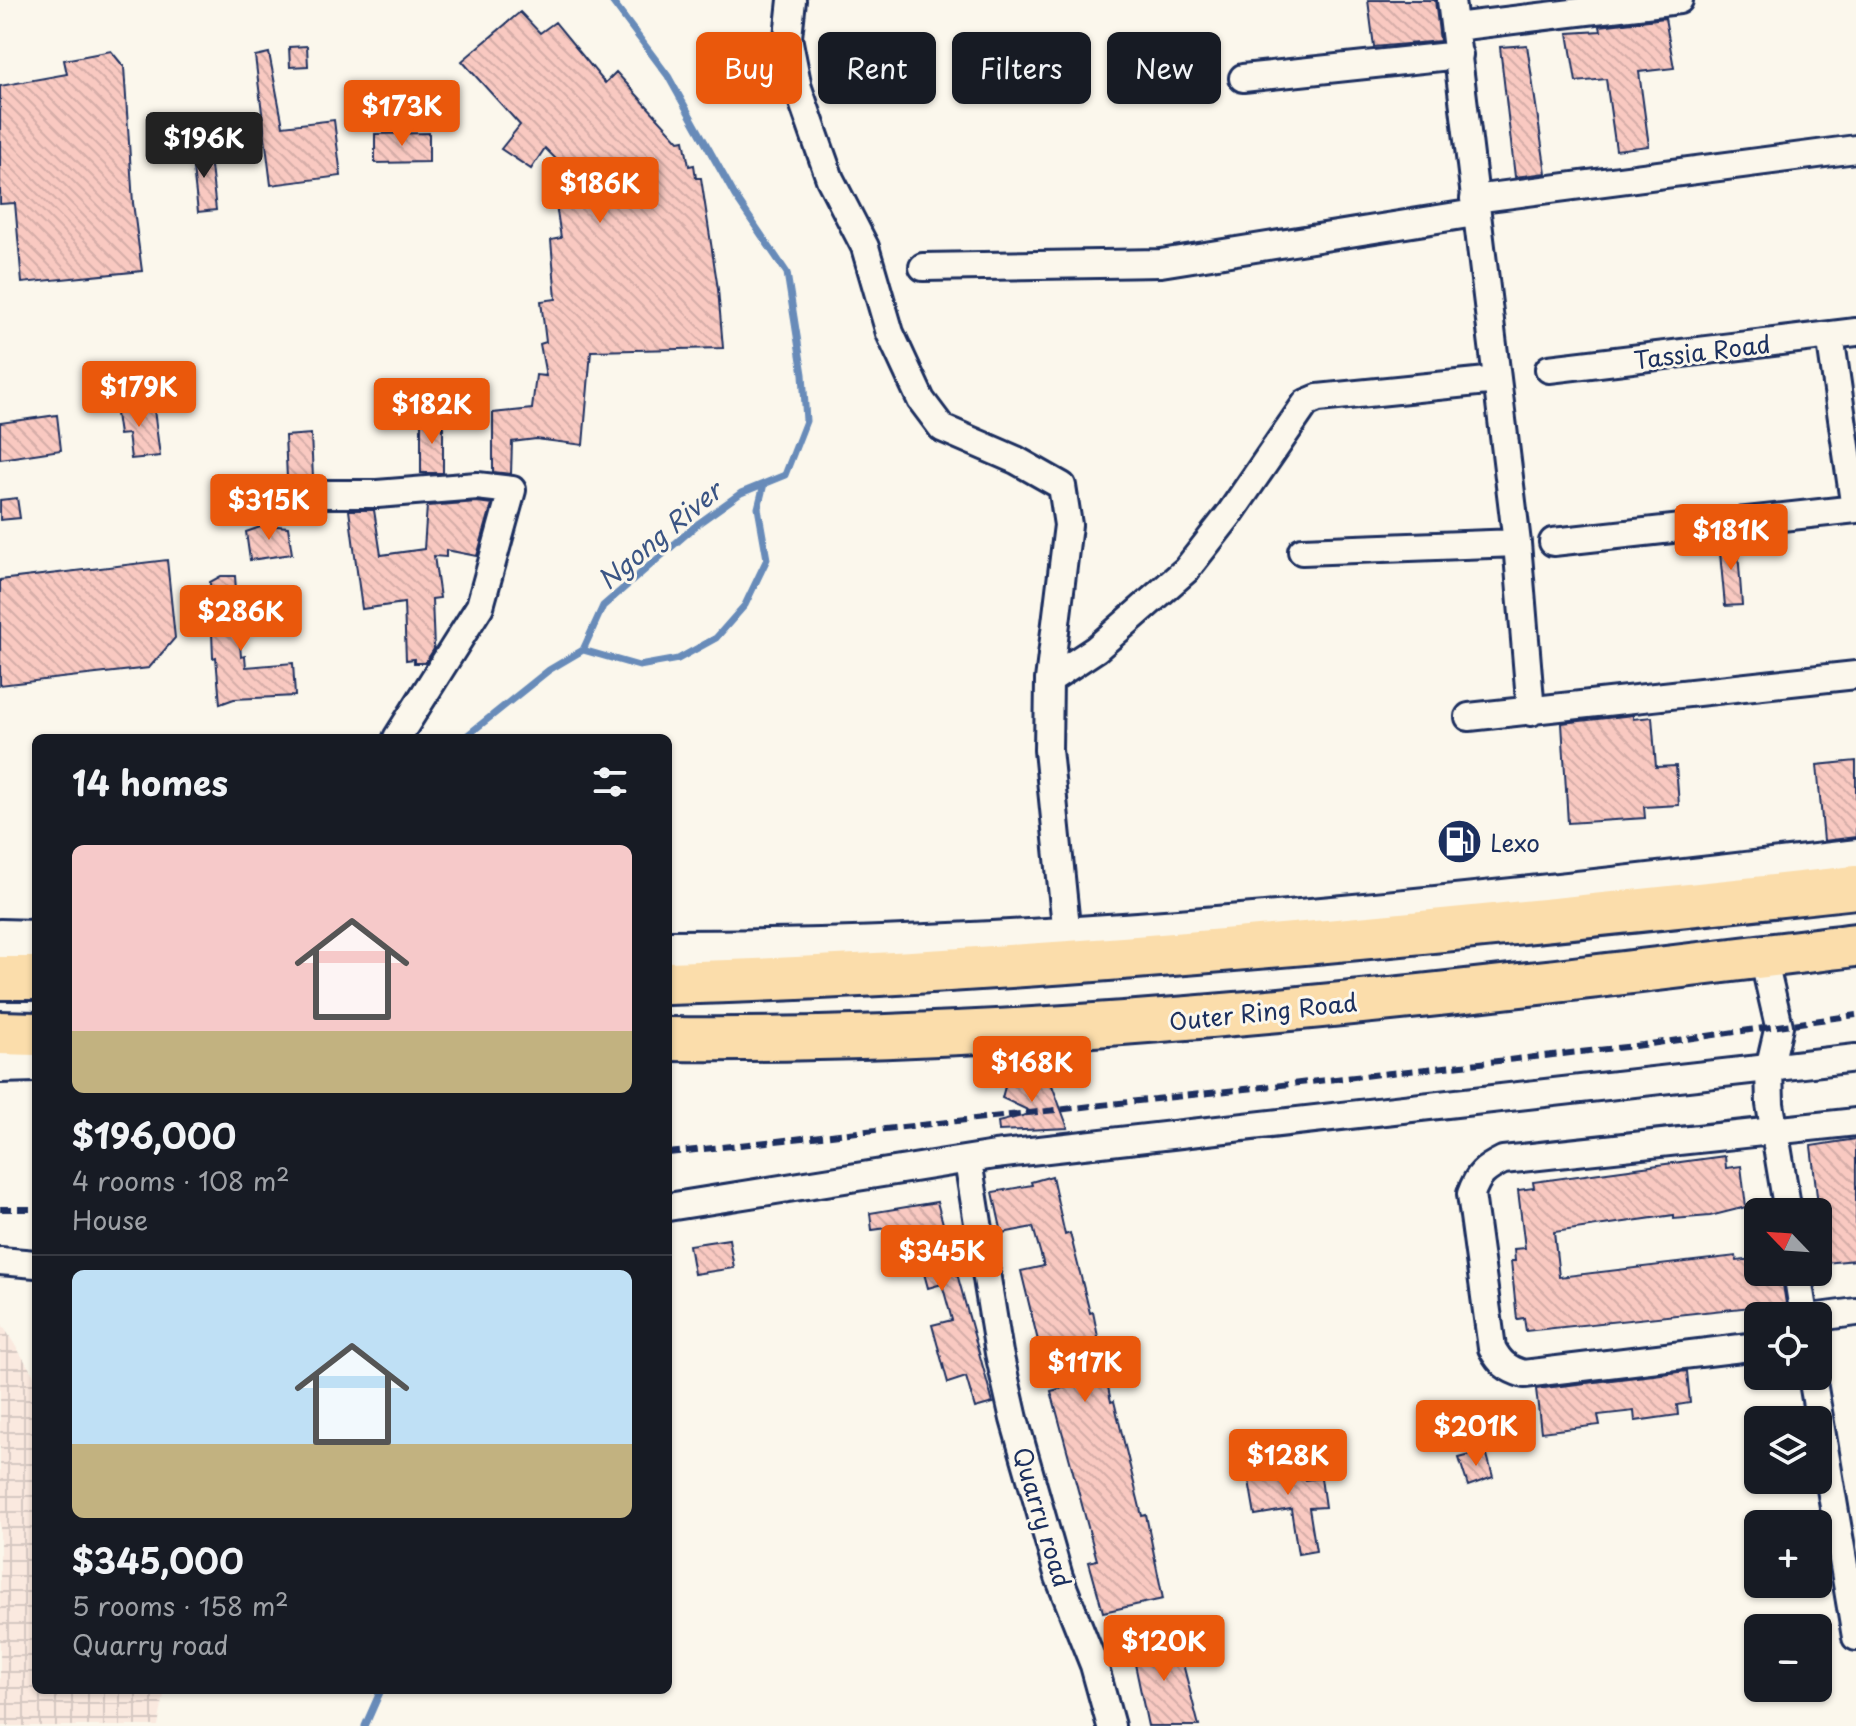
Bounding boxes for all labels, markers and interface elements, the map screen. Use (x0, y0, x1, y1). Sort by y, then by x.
chip: Buy (696, 32, 802, 104)
chip: Rent (818, 32, 936, 104)
chip: Filters (952, 32, 1091, 104)
chip: New (1107, 32, 1221, 104)
pin: $173K (346, 80, 458, 148)
text: $173K (362, 86, 442, 125)
pin: $196K (148, 112, 260, 180)
text: $196K (164, 118, 244, 157)
pin: $186K (544, 157, 656, 225)
text: $186K (560, 163, 640, 202)
street label: Tassia Road (1632, 325, 1772, 377)
pin: $179K (83, 361, 195, 429)
text: $179K (100, 367, 178, 406)
pin: $182K (376, 378, 488, 446)
text: $182K (392, 384, 472, 423)
water label: Ngong River (588, 469, 732, 599)
pin: $315K (213, 474, 325, 542)
text: $315K (228, 480, 310, 519)
pin: $181K (1675, 504, 1787, 572)
text: $181K (1693, 510, 1769, 549)
pin: $286K (185, 585, 297, 653)
text: $286K (198, 591, 284, 630)
text: 14 homes (72, 756, 228, 808)
icon: filters (588, 760, 632, 804)
fuel station icon: Lexo (1435, 818, 1483, 866)
place label: Lexo (1490, 824, 1540, 860)
icon: home (280, 897, 424, 1041)
street label: Outer Ring Road (1167, 983, 1359, 1039)
pin: $168K (976, 1036, 1088, 1104)
text: $168K (991, 1042, 1073, 1081)
text: $196,000 (72, 1109, 236, 1161)
text: 4 rooms · 108 m² (72, 1161, 290, 1200)
north arrow (1744, 1198, 1832, 1286)
map controls (1744, 1198, 1832, 1702)
text: House (72, 1200, 148, 1239)
pin: $345K (886, 1225, 998, 1293)
text: $345K (899, 1231, 985, 1270)
button: locate (1744, 1302, 1832, 1390)
icon: home (280, 1322, 424, 1466)
pin: $117K (1029, 1336, 1141, 1404)
text: $117K (1048, 1342, 1122, 1381)
pin: $201K (1420, 1400, 1532, 1468)
text: $201K (1434, 1406, 1518, 1445)
button: layers (1744, 1406, 1832, 1494)
pin: $128K (1232, 1429, 1344, 1497)
text: $128K (1247, 1435, 1329, 1474)
street label: Quarry road (1005, 1443, 1081, 1591)
button: + (1744, 1510, 1832, 1598)
text: $345,000 (72, 1534, 244, 1586)
text: 5 rooms · 158 m² (72, 1586, 289, 1625)
button: − (1744, 1614, 1832, 1702)
pin: $120K (1108, 1615, 1220, 1683)
text: $120K (1122, 1621, 1206, 1660)
text: Quarry road (72, 1625, 229, 1664)

